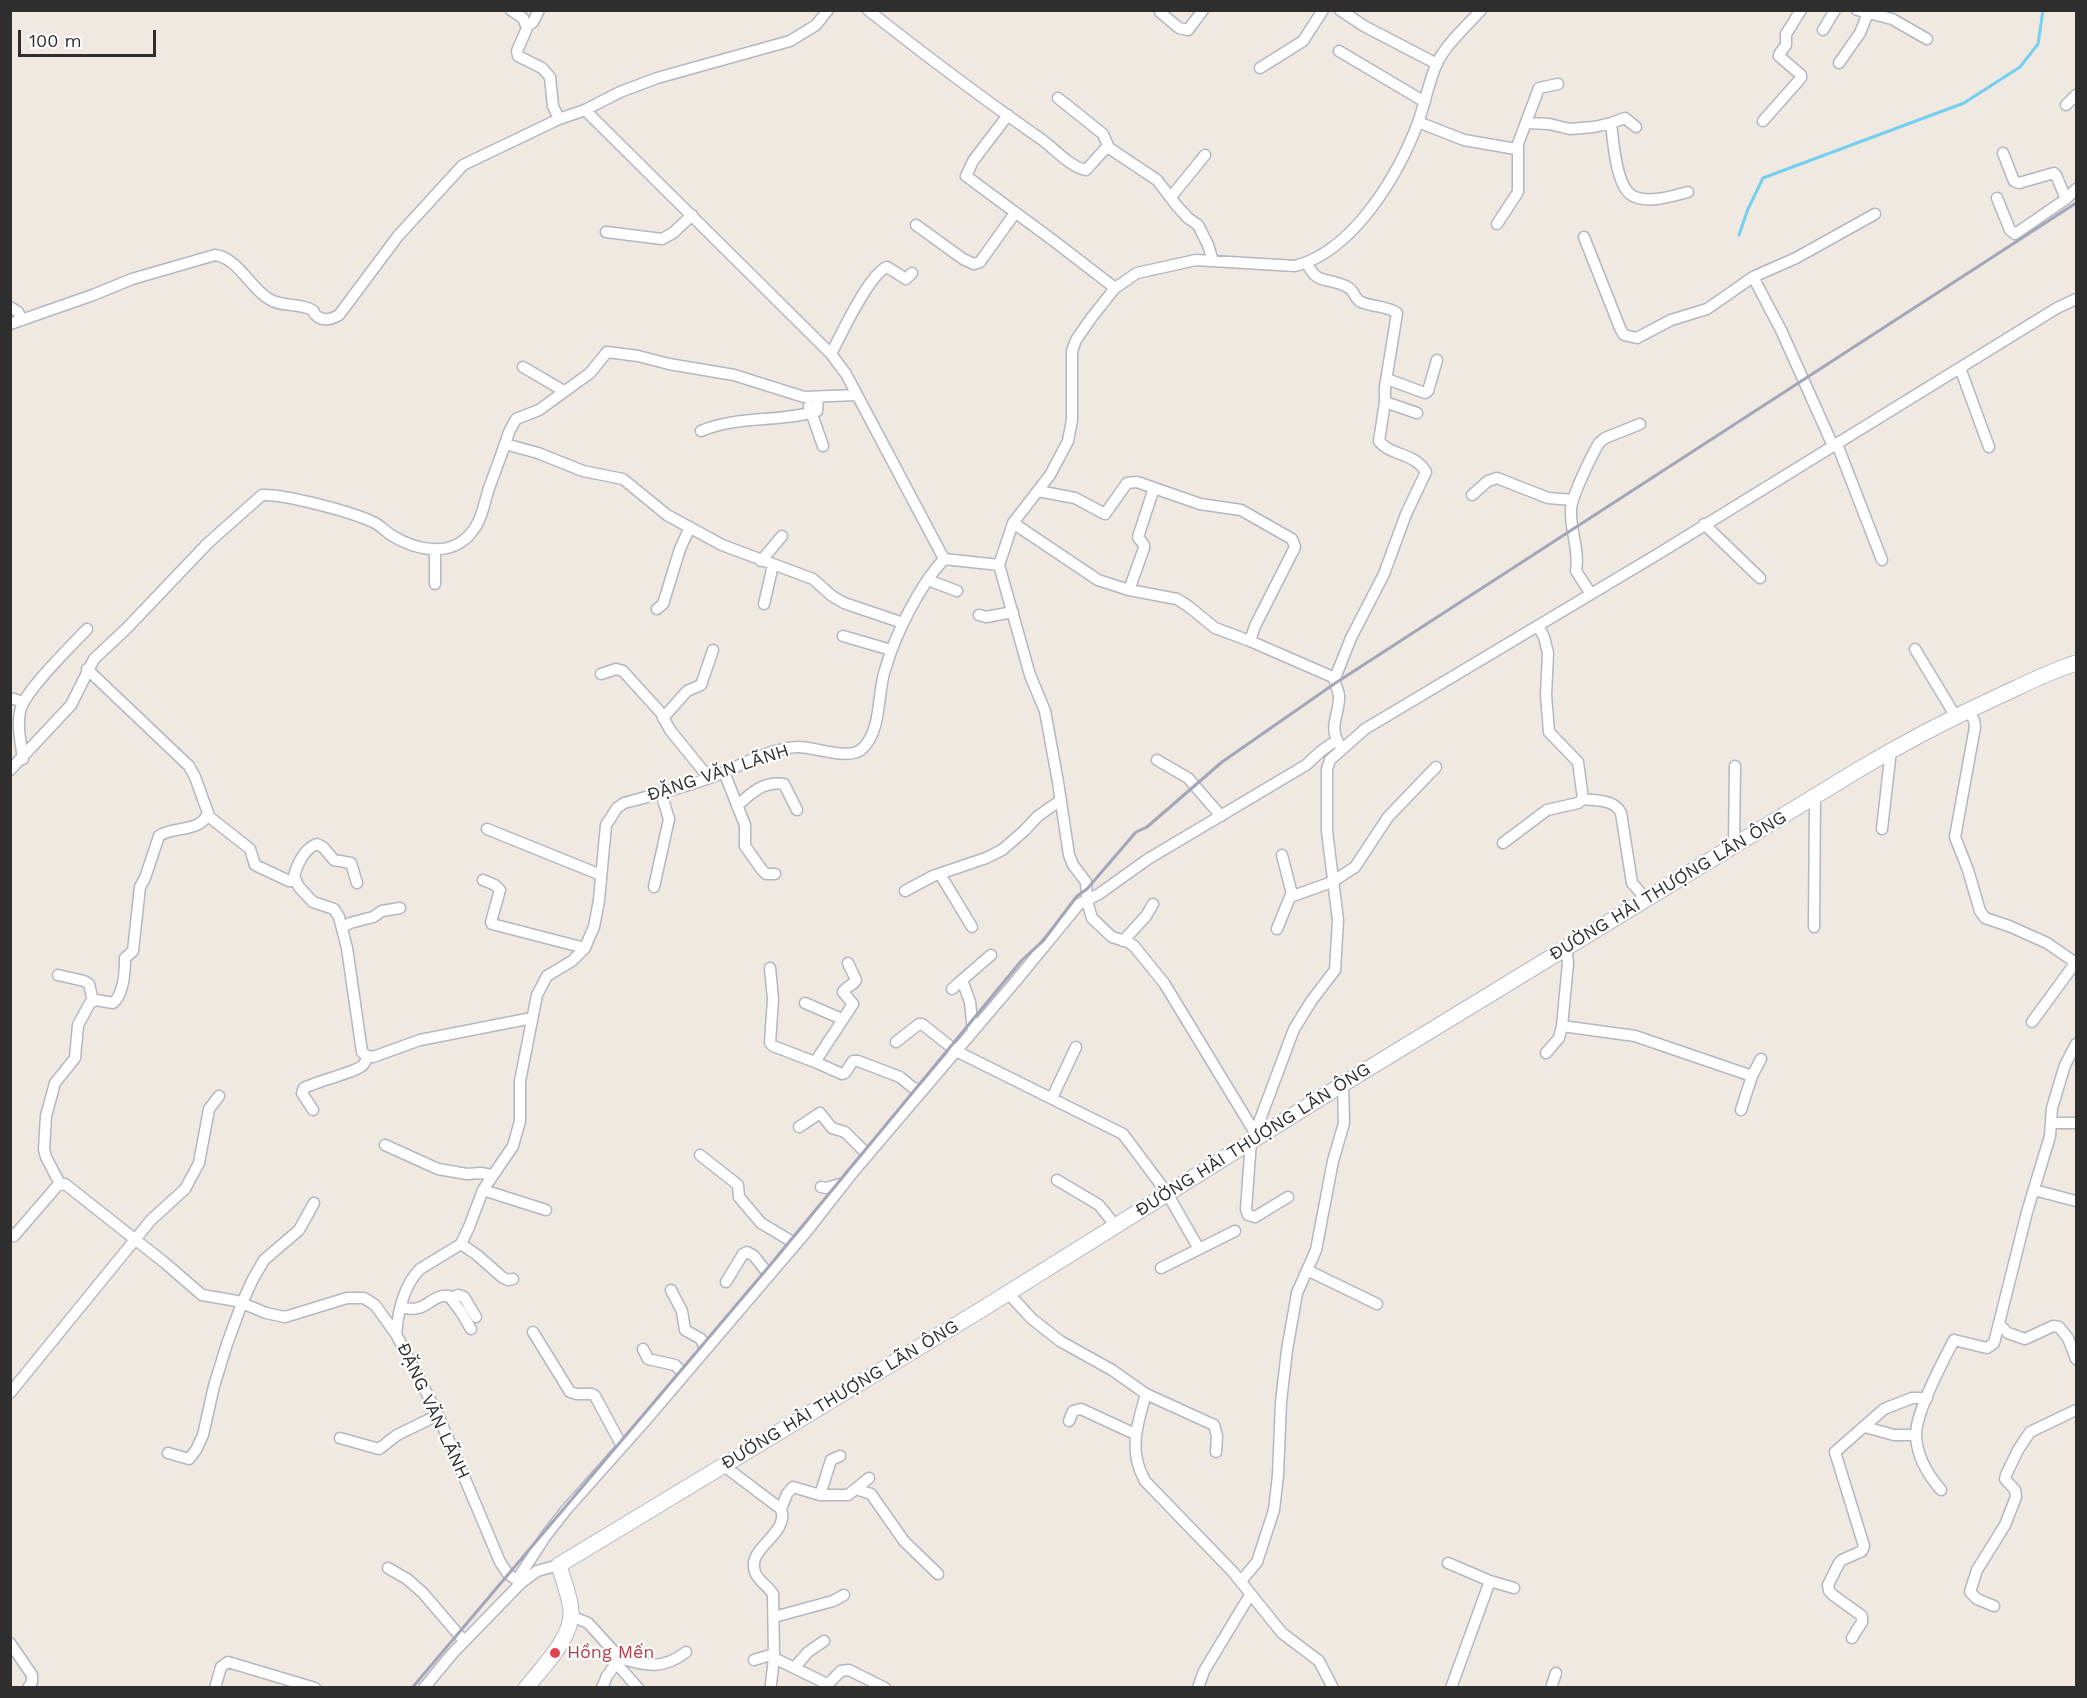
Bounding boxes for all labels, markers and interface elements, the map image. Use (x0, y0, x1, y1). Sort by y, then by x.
scale bar (21, 18, 159, 56)
text: 100 m (29, 30, 82, 51)
street label: ĐẶNG VĂN LÃNH (644, 740, 792, 806)
street label: ĐƯỜNG HẢI THƯỢNG LÃN ÔNG (1546, 806, 1790, 966)
street label: ĐƯỜNG HẢI THƯỢNG LÃN ÔNG (1132, 1059, 1374, 1221)
street label: ĐƯỜNG HẢI THƯỢNG LÃN ÔNG (718, 1315, 962, 1475)
street label: ĐẶNG VĂN LÃNH (392, 1339, 474, 1483)
place label: Hồng Mến (567, 1642, 654, 1664)
marker: Hồng Mến (548, 1646, 562, 1660)

